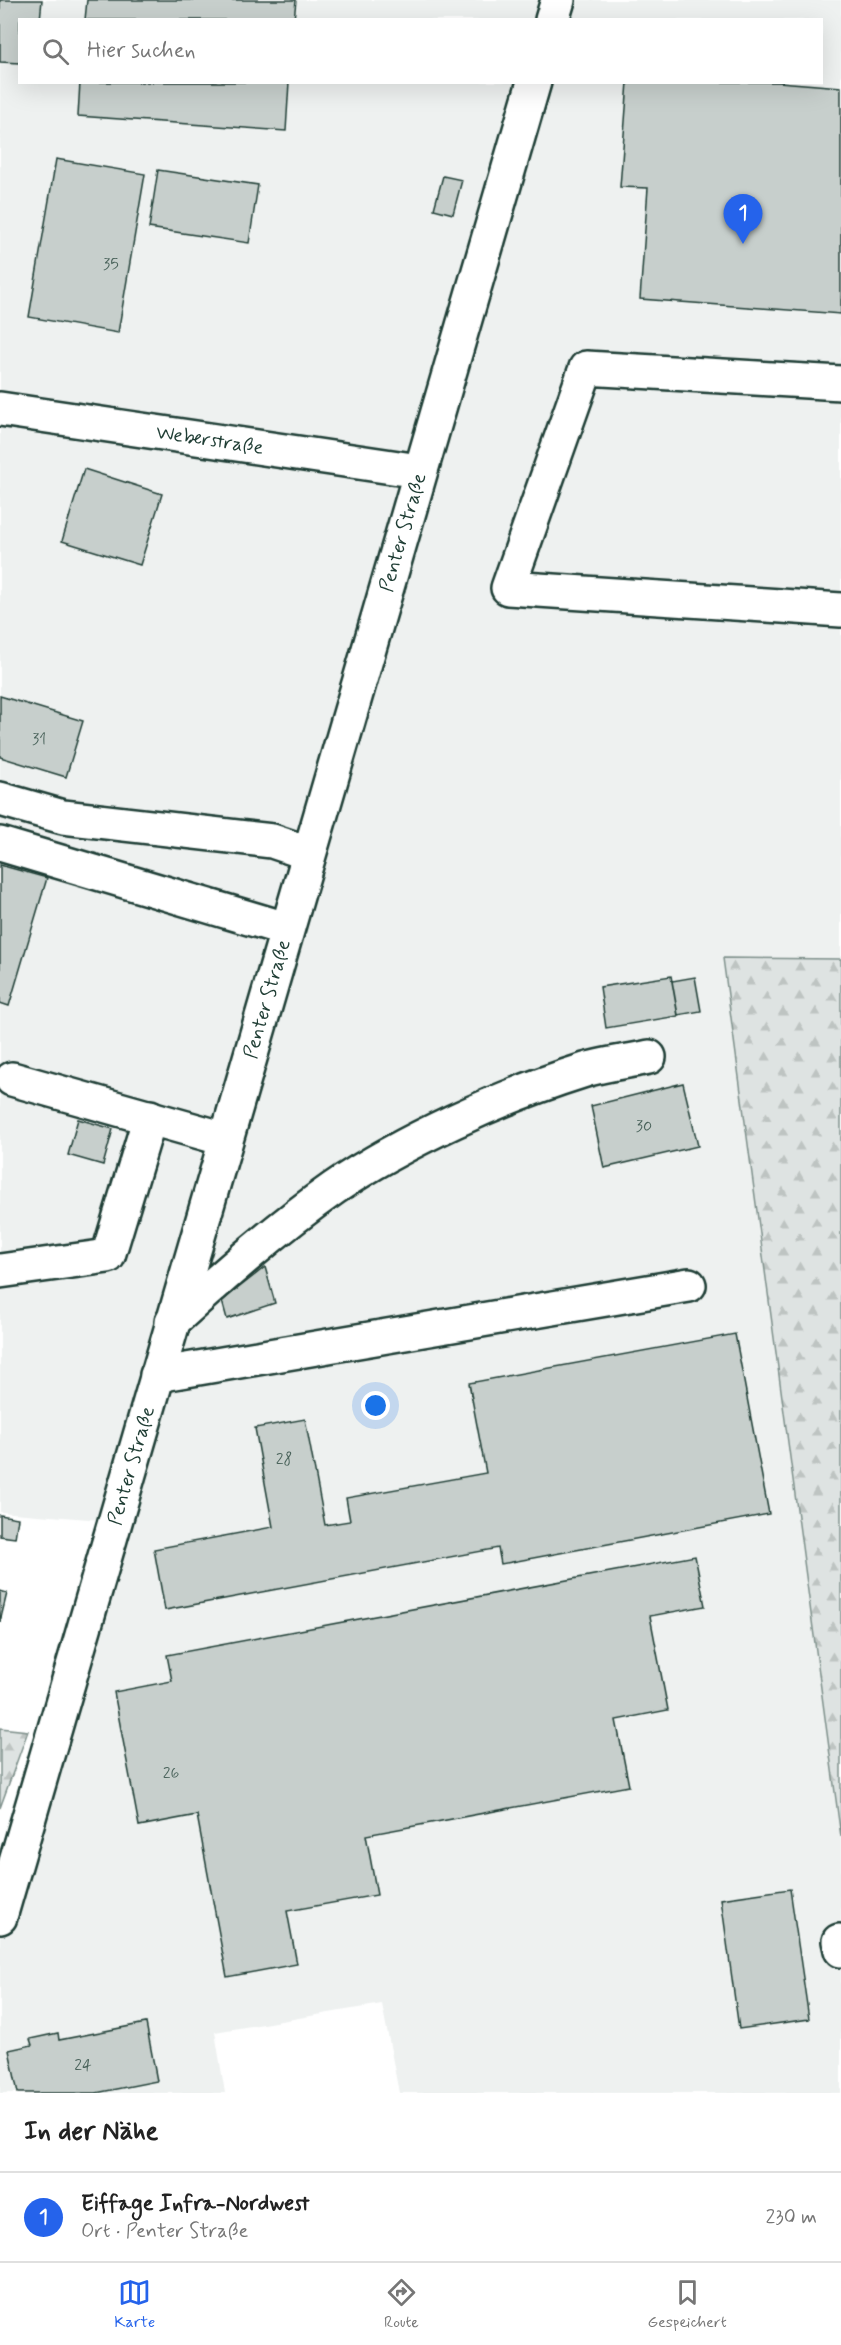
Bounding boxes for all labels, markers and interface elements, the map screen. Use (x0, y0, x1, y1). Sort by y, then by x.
search box (18, 18, 823, 84)
icon: search (39, 35, 72, 68)
text: Hier suchen (87, 37, 196, 65)
pin: 1 (724, 194, 762, 244)
house number: 35 (103, 254, 119, 275)
street label: Weberstraße (154, 419, 265, 461)
street label: Penter Straße (373, 470, 433, 595)
house number: 31 (32, 729, 46, 750)
street label: Penter Straße (237, 936, 297, 1062)
house number: 30 (636, 1116, 652, 1137)
your location (361, 1391, 390, 1420)
street label: Penter Straße (101, 1403, 161, 1528)
house number: 28 (276, 1449, 292, 1470)
house number: 26 (163, 1763, 179, 1784)
house number: 24 (74, 2055, 92, 2076)
text: In der Nähe (24, 2115, 158, 2149)
text: Eiffage Infra-Nordwest (81, 2190, 309, 2218)
text: 1 (39, 2204, 48, 2231)
text: 230 m (765, 2204, 817, 2231)
text: Ort · Penter Straße (81, 2218, 248, 2245)
tab: Karte (114, 2276, 155, 2333)
tab: Route (384, 2276, 419, 2333)
tab: Gespeichert (647, 2276, 727, 2333)

